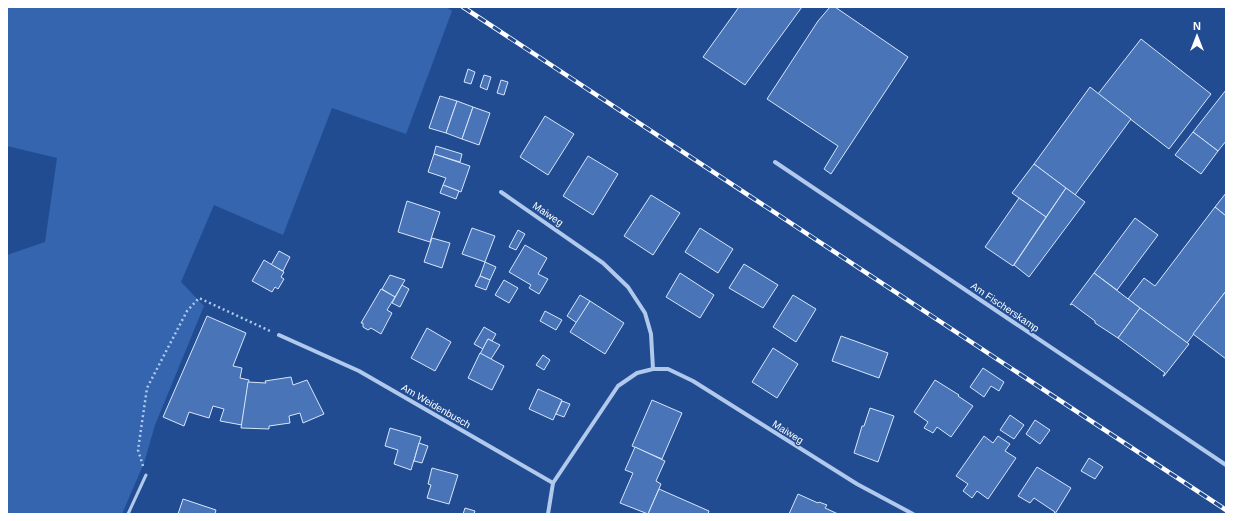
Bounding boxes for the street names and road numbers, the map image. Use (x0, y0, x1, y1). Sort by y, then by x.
street label: Maiweg (531, 200, 565, 228)
street label: Am Fischerskamp (969, 280, 1042, 334)
street label: Am Weidenbusch (399, 382, 473, 430)
street label: Maiweg (770, 418, 806, 446)

